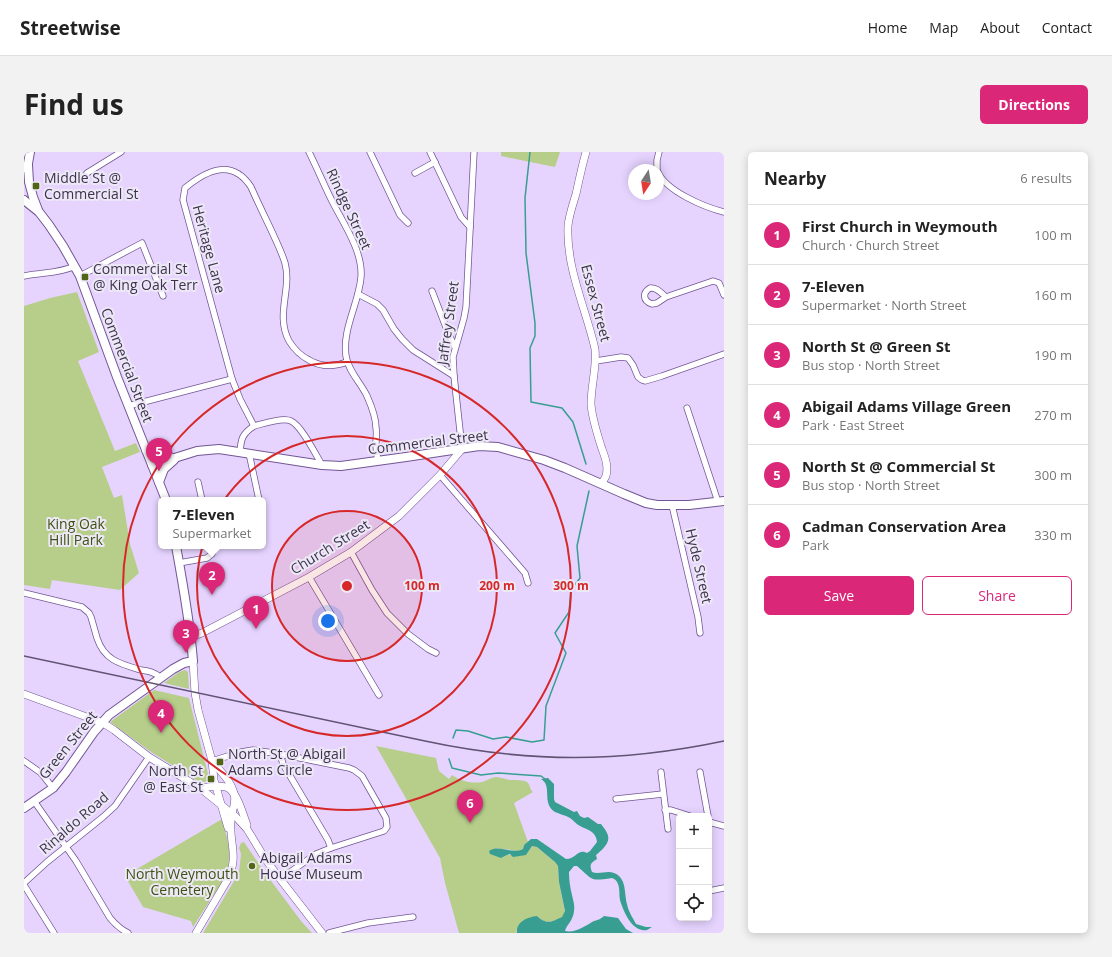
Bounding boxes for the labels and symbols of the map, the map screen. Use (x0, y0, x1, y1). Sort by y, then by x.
north arrow (628, 164, 664, 200)
street label: Rindge Street (322, 165, 377, 252)
place label: Middle St @ Commercial St (44, 168, 139, 203)
marker: Middle St @ Commercial St (31, 181, 41, 191)
street label: Heritage Lane (189, 203, 230, 295)
place label: Commercial St @ King Oak Terr (93, 259, 198, 294)
street label: Essex Street (577, 262, 616, 344)
marker: Commercial St @ King Oak Terr (80, 272, 90, 282)
street label: Jaffrey Street (432, 280, 463, 368)
street label: Commercial Street (97, 305, 158, 425)
street label: Commercial Street (367, 425, 489, 458)
pin: 5 (146, 438, 172, 471)
park label: King Oak Hill Park (47, 514, 106, 549)
street label: Church Street (287, 515, 373, 578)
street label: Hyde Street (682, 526, 717, 605)
pin: 2 (199, 562, 225, 595)
text: 100 m (404, 577, 440, 594)
text: 200 m (479, 577, 515, 594)
text: 300 m (553, 577, 589, 594)
centre of rings (340, 579, 354, 593)
pin: 1 (243, 596, 269, 629)
your location (318, 611, 338, 631)
pin: 3 (173, 620, 199, 653)
pin: 4 (148, 700, 174, 733)
street label: Green Street (34, 706, 101, 783)
place label: North St @ Abigail Adams Circle (228, 744, 346, 779)
marker: North St @ Abigail Adams Circle (215, 757, 225, 767)
place label: North St @ East St (143, 761, 203, 796)
marker: North St @ East St (206, 774, 216, 784)
street label: Rinaldo Road (35, 787, 112, 858)
pin: 6 (457, 790, 483, 823)
place label: Abigail Adams House Museum (260, 848, 363, 883)
marker: Abigail Adams House Museum (247, 861, 257, 871)
park label: North Weymouth Cemetery (125, 864, 239, 899)

